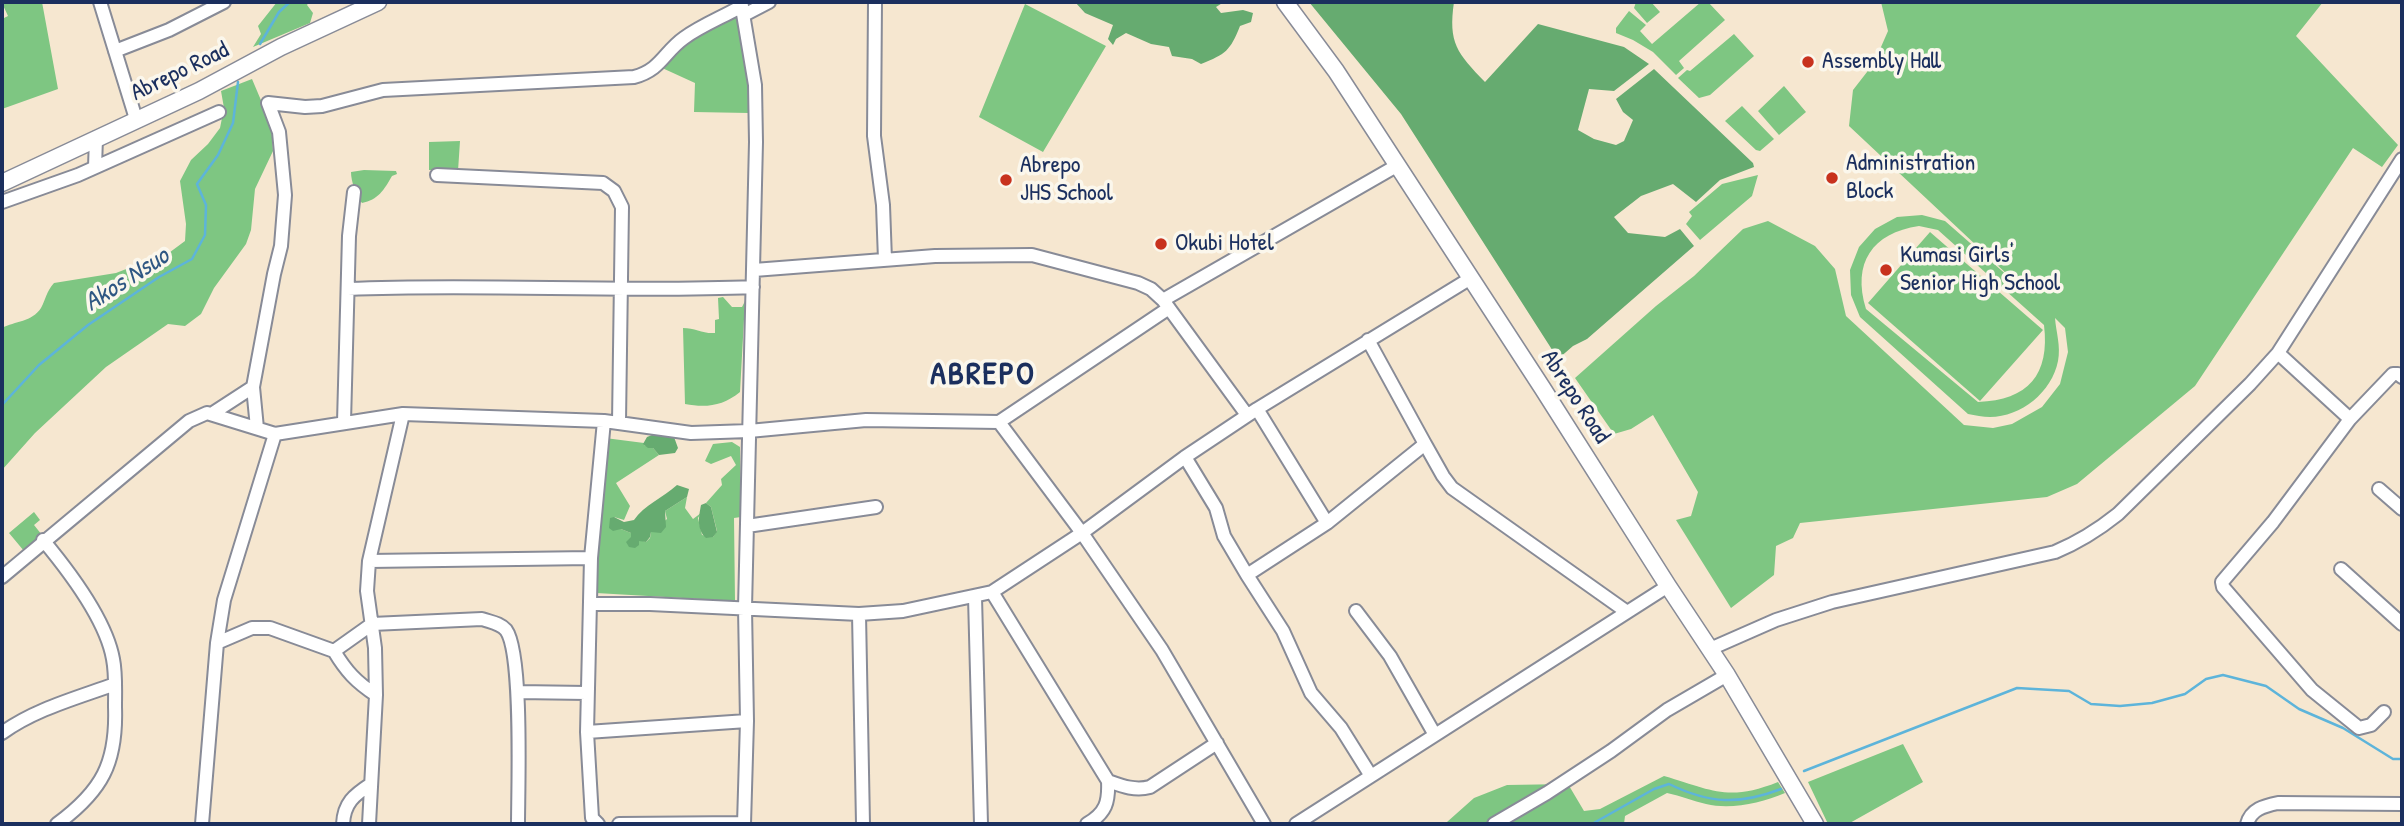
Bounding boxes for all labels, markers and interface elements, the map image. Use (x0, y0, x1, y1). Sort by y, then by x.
street label: Abrepo Road (126, 36, 234, 108)
place label: Assembly Hall (1822, 48, 1941, 76)
marker: Assembly Hall (1800, 54, 1816, 70)
place label: Administration Block (1846, 150, 1975, 206)
place label: Abrepo JHS School (1020, 152, 1113, 208)
marker: Administration Block (1824, 170, 1840, 186)
marker: Abrepo JHS School (998, 172, 1014, 188)
place label: Okubi Hotel (1175, 230, 1274, 258)
marker: Okubi Hotel (1153, 236, 1169, 252)
water label: Akos Nsuo (79, 241, 175, 319)
place label: Kumasi Girls' Senior High School (1900, 242, 2060, 298)
marker: Kumasi Girls' Senior High School (1878, 262, 1894, 278)
street label: Abrepo Road (1534, 345, 1616, 449)
district label: ABREPO (931, 356, 1035, 394)

